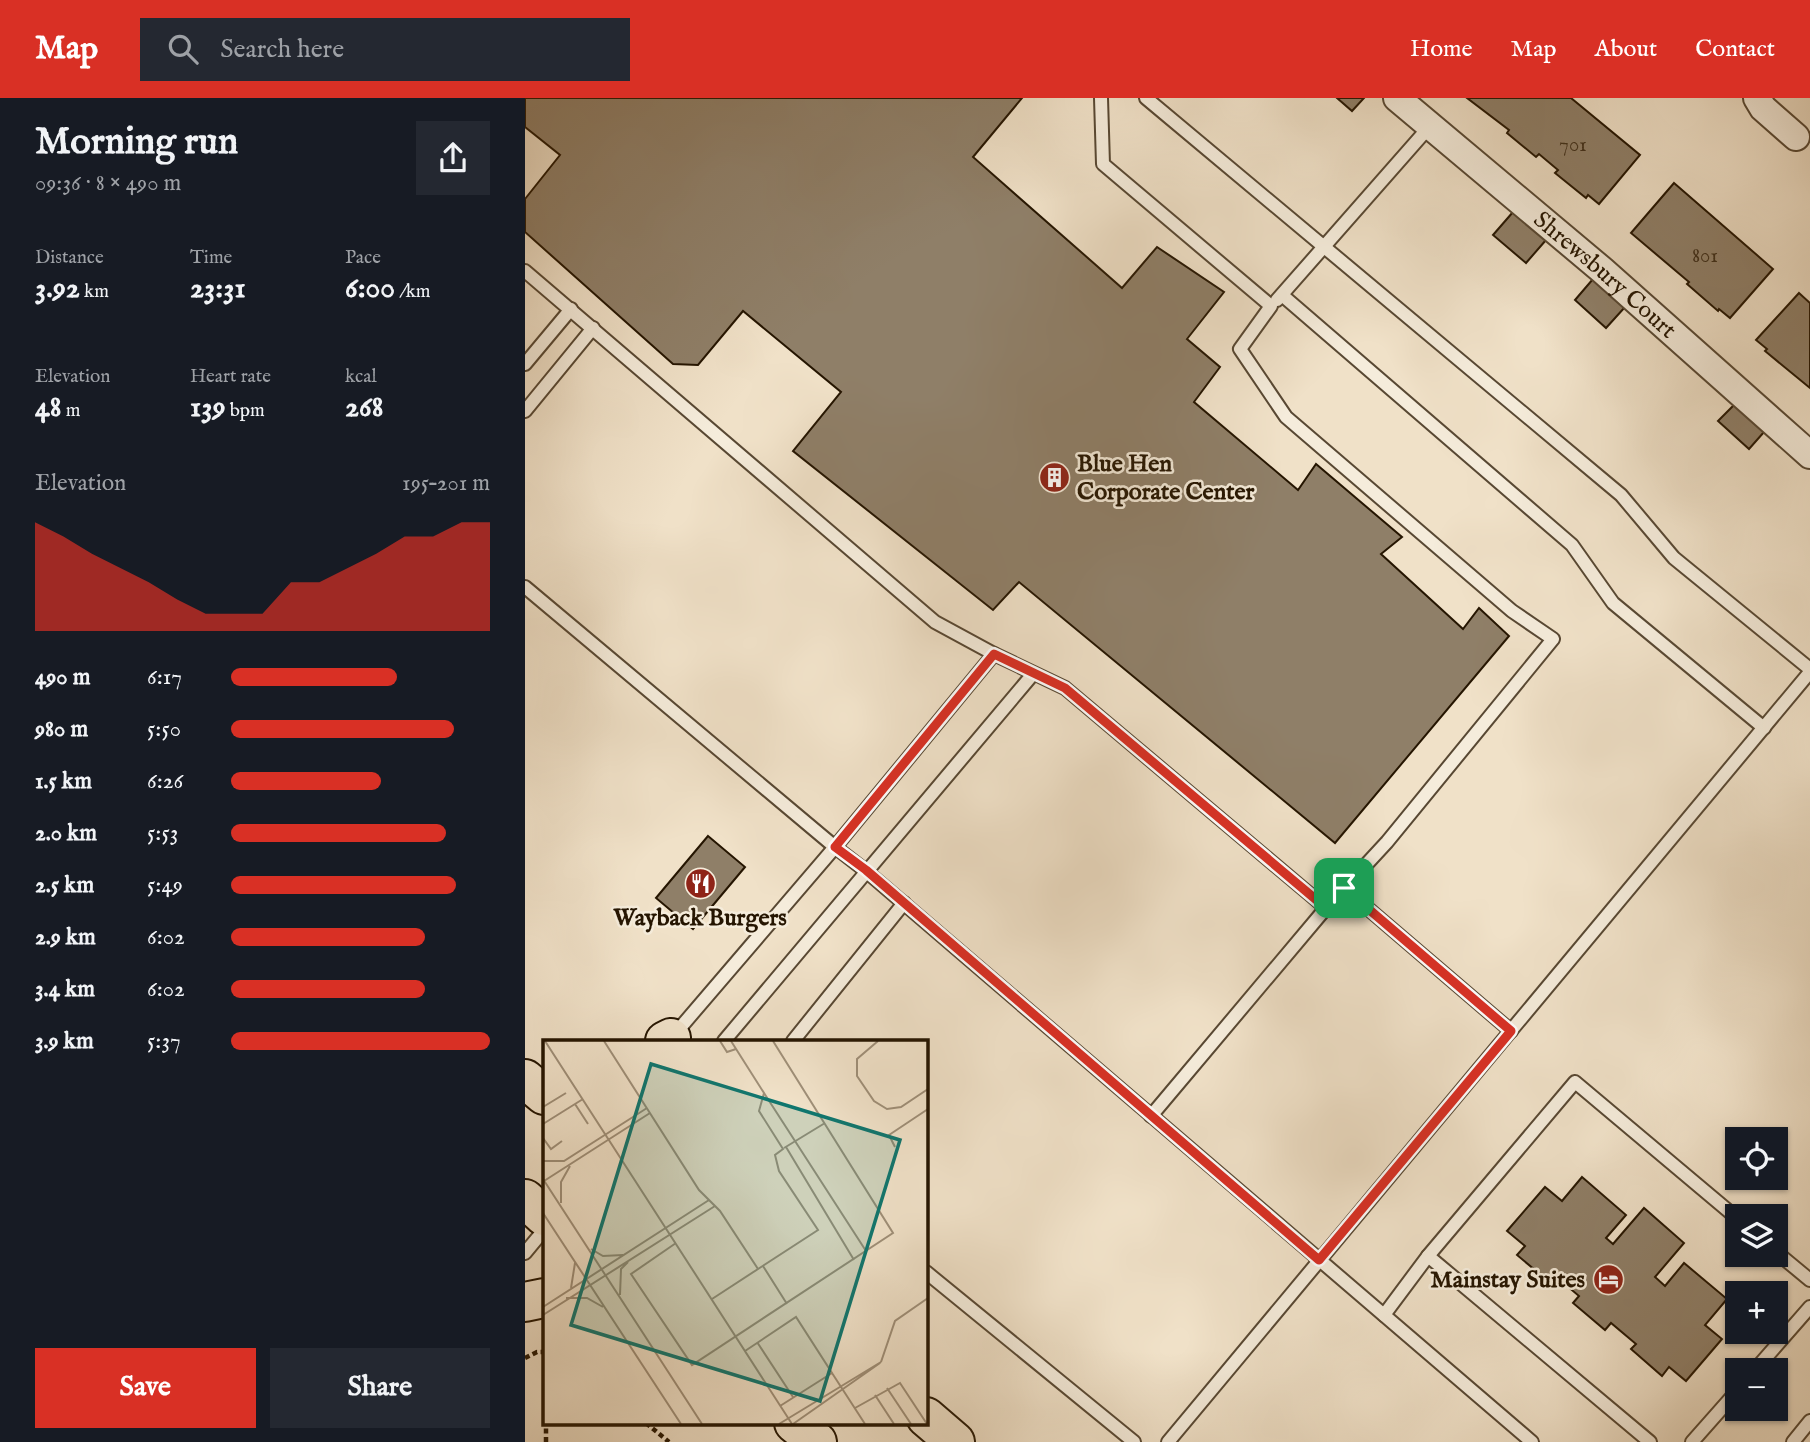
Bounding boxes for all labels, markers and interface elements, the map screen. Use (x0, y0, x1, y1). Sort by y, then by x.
search box (140, 18, 630, 81)
text: Map (35, 28, 98, 70)
icon: search (164, 30, 202, 68)
text: Search here (220, 33, 344, 66)
text: Home (1410, 34, 1473, 65)
text: Map (1511, 34, 1557, 65)
text: About (1595, 34, 1657, 65)
text: Contact (1695, 34, 1775, 65)
text: Morning run (35, 119, 238, 167)
button: share (416, 121, 490, 195)
house number: 701 (1559, 132, 1587, 159)
text: 09:36 · 8 × 490 m (35, 169, 181, 198)
street label: Shrewsbury Court (1526, 205, 1682, 346)
house number: 801 (1692, 243, 1718, 270)
text: Distance (35, 246, 104, 270)
text: Time (190, 246, 232, 270)
text: Pace (345, 246, 381, 270)
text: 3.92 (35, 270, 80, 308)
text: 23:31 (190, 270, 246, 308)
text: 6:00 (345, 270, 395, 308)
text: km (80, 280, 109, 304)
text: /km (395, 280, 431, 304)
text: Elevation (35, 365, 110, 389)
text: Heart rate (190, 365, 271, 389)
text: kcal (345, 365, 377, 389)
text: 48 (35, 389, 61, 427)
text: 139 (190, 389, 225, 427)
text: 268 (345, 389, 384, 427)
text: m (61, 399, 80, 423)
text: bpm (225, 399, 265, 423)
place label: Blue Hen Corporate Center (1077, 449, 1255, 508)
building icon: Blue Hen Corporate Center (1037, 460, 1071, 494)
text: Elevation (35, 469, 126, 498)
text: 195–201 m (402, 469, 490, 498)
text: 490 m (35, 663, 90, 692)
text: 6:17 (147, 663, 182, 692)
text: 980 m (35, 715, 88, 744)
text: 5:50 (147, 715, 181, 744)
text: 1.5 km (35, 767, 92, 796)
text: 6:26 (147, 767, 183, 796)
text: 2.0 km (35, 819, 97, 848)
text: 5:53 (147, 819, 178, 848)
pin (1314, 858, 1374, 918)
restaurant icon: Wayback Burgers (683, 866, 717, 900)
icon: arrive (1325, 869, 1363, 907)
text: 2.5 km (35, 871, 94, 900)
text: 5:49 (147, 871, 183, 900)
place label: Wayback Burgers (612, 903, 787, 934)
text: 2.9 km (35, 923, 96, 952)
text: 6:02 (147, 923, 185, 952)
text: 3.4 km (35, 975, 95, 1004)
text: 6:02 (147, 975, 185, 1004)
text: 3.9 km (35, 1027, 94, 1056)
text: 5:37 (147, 1027, 181, 1056)
inset map (543, 1040, 927, 1424)
map controls (1725, 1127, 1788, 1421)
button: locate (1725, 1127, 1788, 1190)
button: layers (1725, 1204, 1788, 1267)
hotel icon: Mainstay Suites (1591, 1262, 1625, 1296)
place label: Mainstay Suites (1430, 1265, 1586, 1296)
button: + (1725, 1281, 1788, 1344)
button: Save (35, 1348, 256, 1428)
button: Share (270, 1348, 490, 1428)
button: − (1725, 1358, 1788, 1421)

